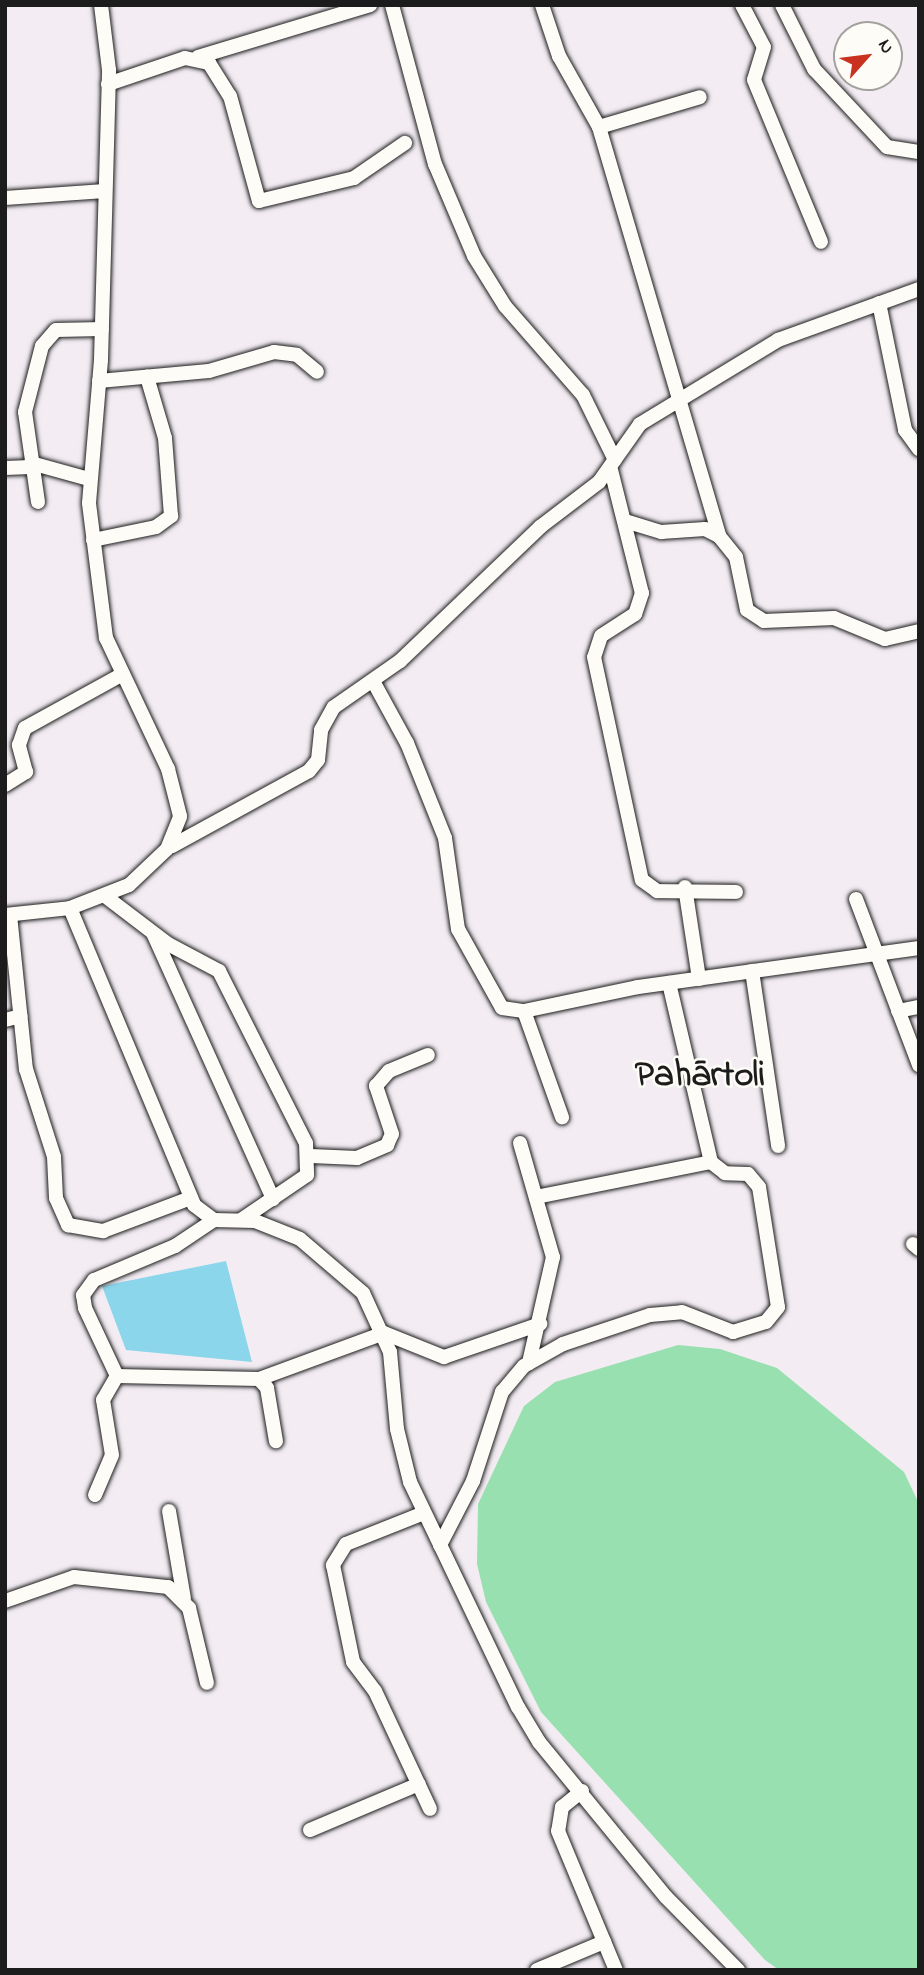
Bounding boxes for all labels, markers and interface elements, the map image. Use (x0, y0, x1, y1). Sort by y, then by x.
north arrow (833, 21, 903, 91)
text: N (870, 35, 900, 59)
district label: Pahārtoli (635, 1054, 765, 1098)

